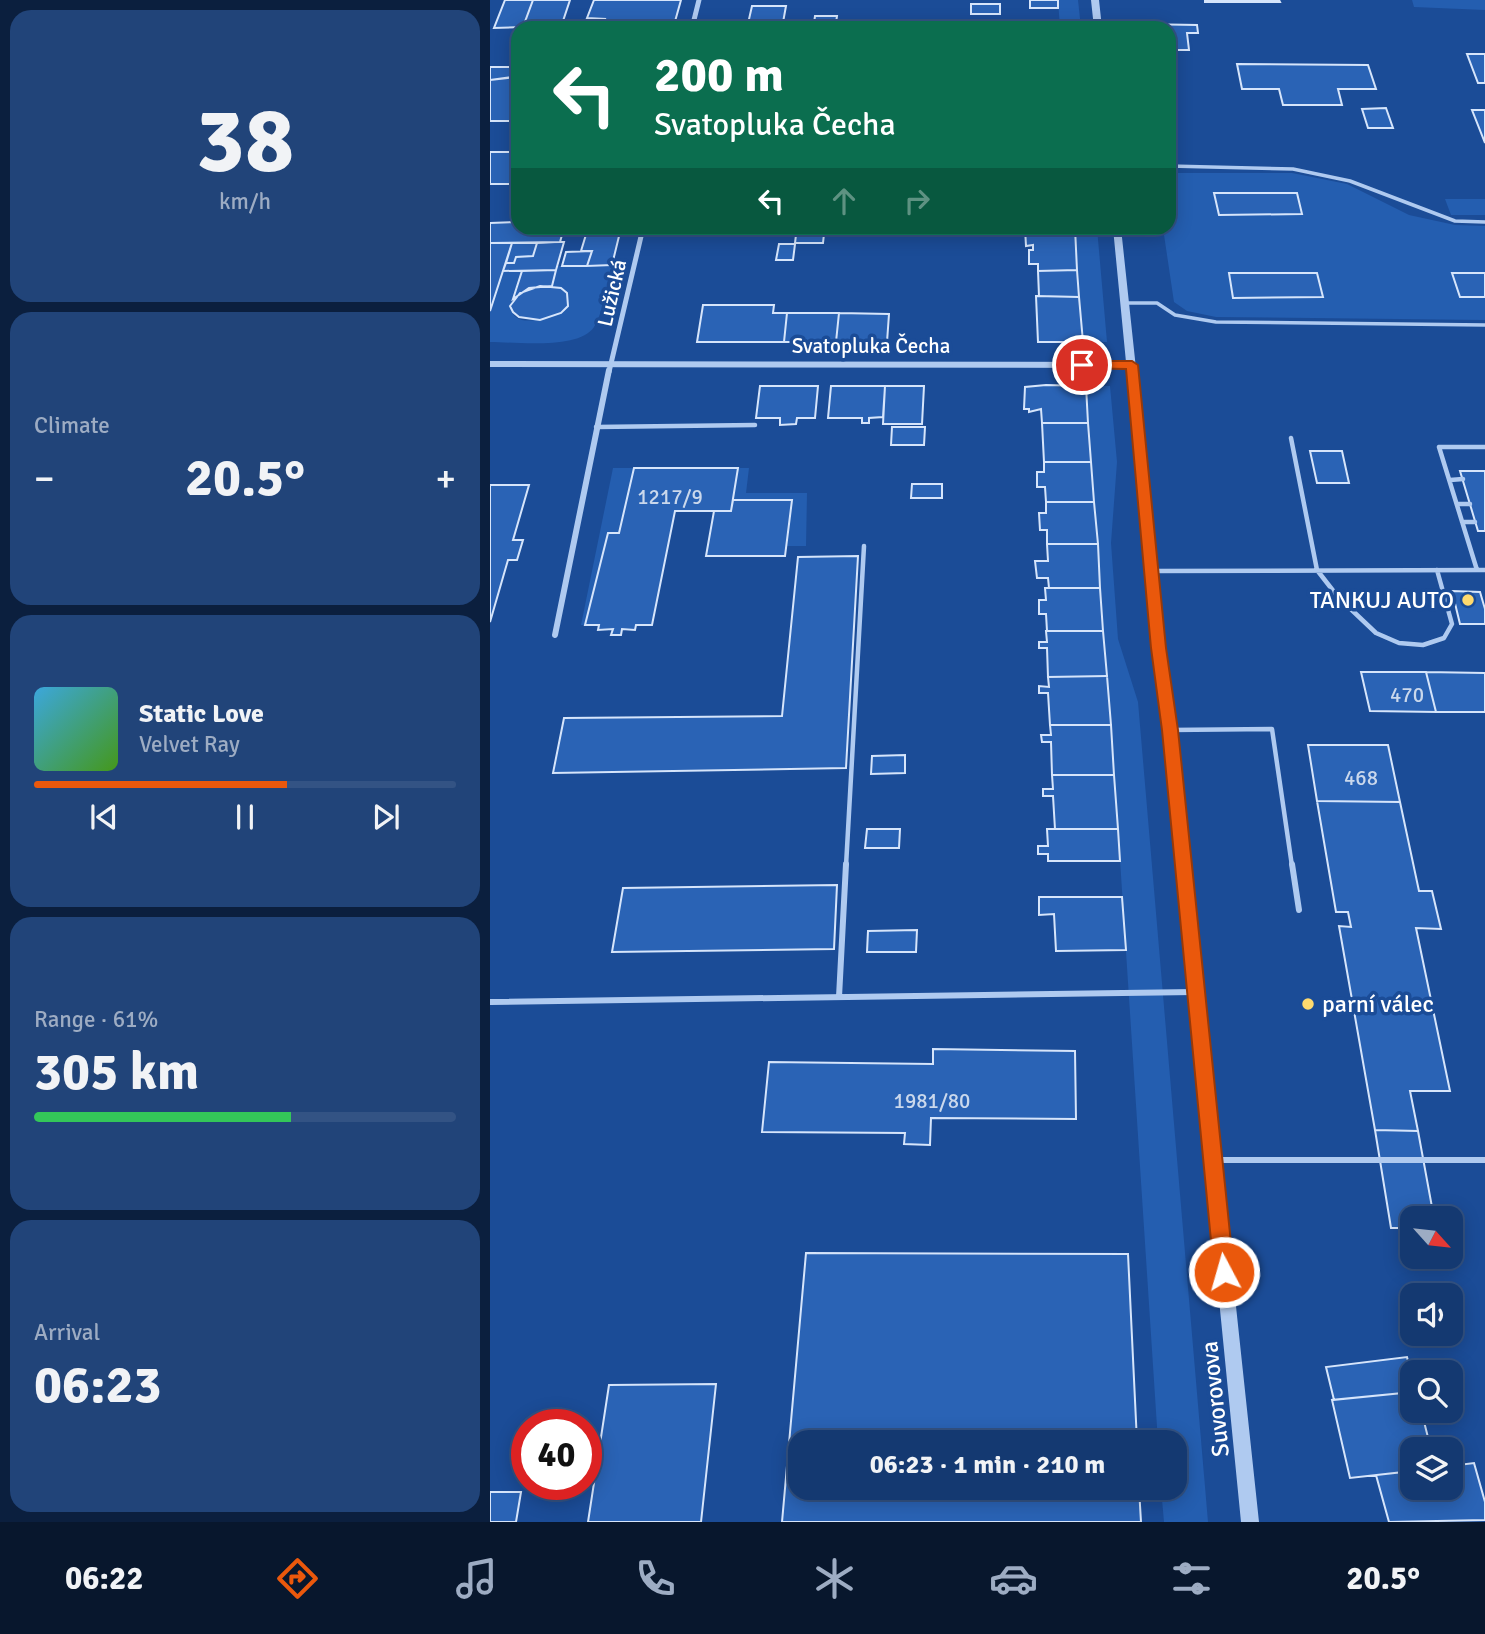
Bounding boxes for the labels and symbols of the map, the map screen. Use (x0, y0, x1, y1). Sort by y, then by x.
street label: Lužická (592, 257, 632, 329)
street label: Svatopluka Čecha (792, 333, 950, 359)
pin (1052, 335, 1112, 395)
house number: 1217/9 (637, 484, 703, 510)
place label: TANKUJ AUTO (1310, 585, 1454, 615)
marker: TANKUJ AUTO (1460, 592, 1476, 608)
house number: 470 (1390, 682, 1424, 708)
house number: 468 (1344, 765, 1378, 791)
place label: parní válec (1322, 989, 1434, 1019)
marker: parní válec (1300, 996, 1316, 1012)
house number: 1981/80 (894, 1088, 970, 1114)
north arrow (1400, 1206, 1463, 1269)
position arrow (1187, 1235, 1261, 1309)
street label: Suvorovova (1194, 1340, 1236, 1458)
speed limit sign: 40 (511, 1409, 602, 1500)

